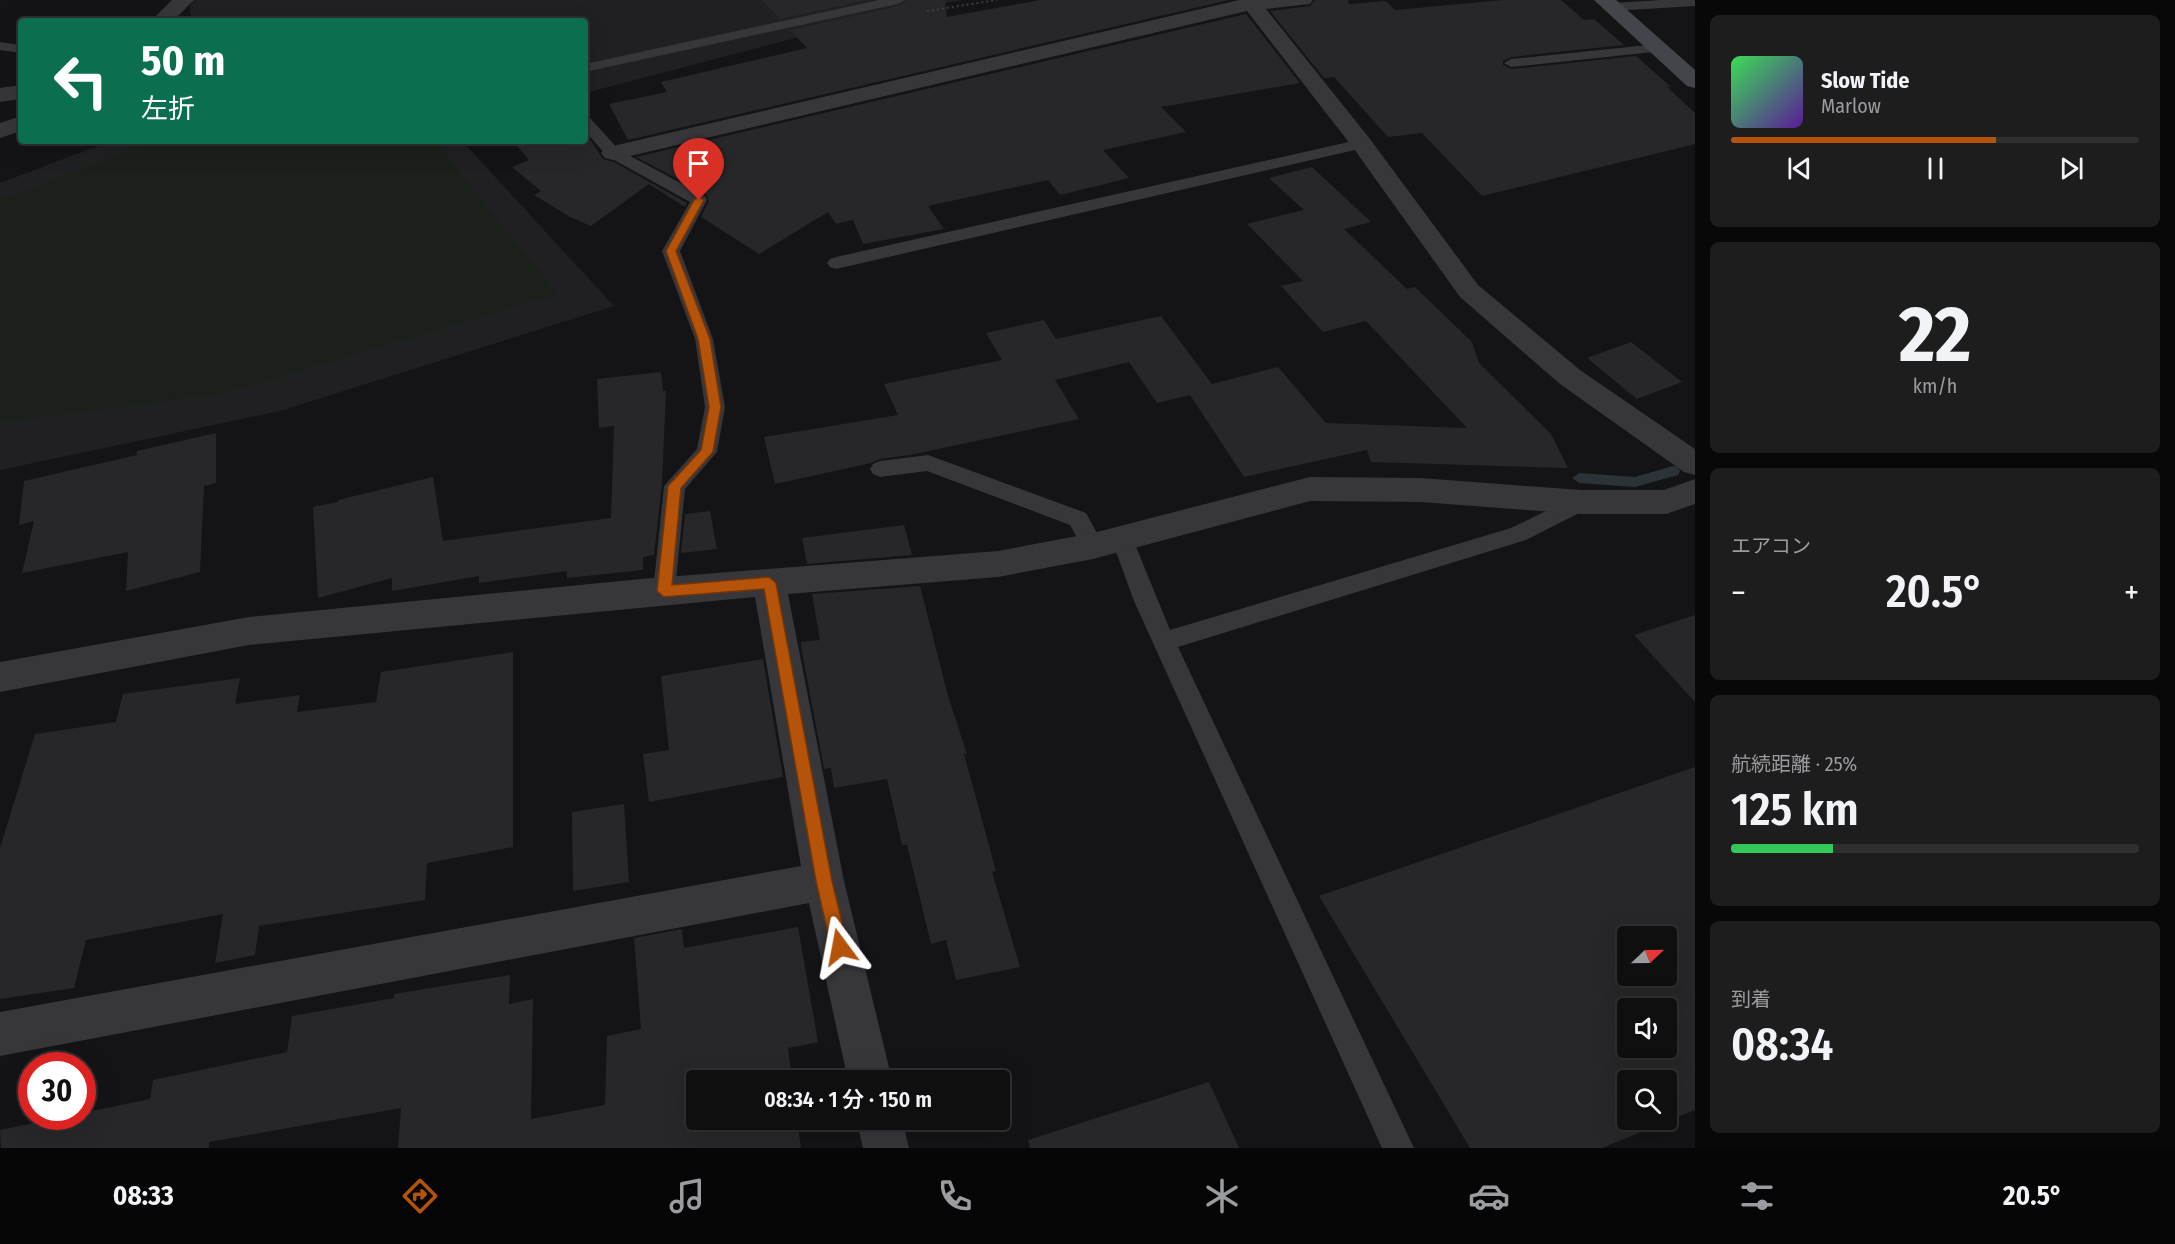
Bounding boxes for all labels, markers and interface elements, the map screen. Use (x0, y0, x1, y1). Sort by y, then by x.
text: 50 m (141, 36, 225, 86)
icon: left (42, 42, 120, 120)
text: Slow Tide (1821, 67, 1909, 94)
text: 左折 (141, 93, 195, 125)
text: Marlow (1821, 94, 1881, 118)
pin (673, 138, 724, 200)
icon: arrive (682, 147, 715, 180)
icon: previous (1783, 152, 1816, 185)
icon: pause (1919, 152, 1952, 185)
icon: next (2055, 152, 2088, 185)
text: 22 (1899, 288, 1971, 382)
text: km/h (1913, 374, 1957, 398)
text: エアコン (1731, 534, 1811, 558)
text: 20.5° (1886, 565, 1984, 619)
text: − (1731, 573, 1746, 613)
text: + (2124, 573, 2139, 613)
text: 航続距離 · 25% (1731, 752, 1857, 776)
text: 125 km (1731, 783, 1859, 837)
position arrow (808, 915, 872, 979)
north arrow (1617, 926, 1677, 986)
map controls (1617, 926, 1677, 1130)
text: 到着 (1731, 987, 1771, 1011)
button: sound (1617, 998, 1677, 1058)
text: 08:34 (1731, 1018, 1833, 1072)
speed limit sign: 30 (18, 1052, 96, 1130)
button: search (1617, 1070, 1677, 1130)
text: 08:34 · 1 分 · 150 m (764, 1086, 932, 1113)
icon: directions (399, 1175, 441, 1217)
icon: music (666, 1175, 708, 1217)
icon: phone (934, 1175, 976, 1217)
icon: climate (1201, 1175, 1243, 1217)
icon: car (1468, 1175, 1510, 1217)
icon: filters (1736, 1175, 1778, 1217)
text: 08:33 (113, 1180, 174, 1212)
text: 20.5° (2003, 1180, 2062, 1212)

